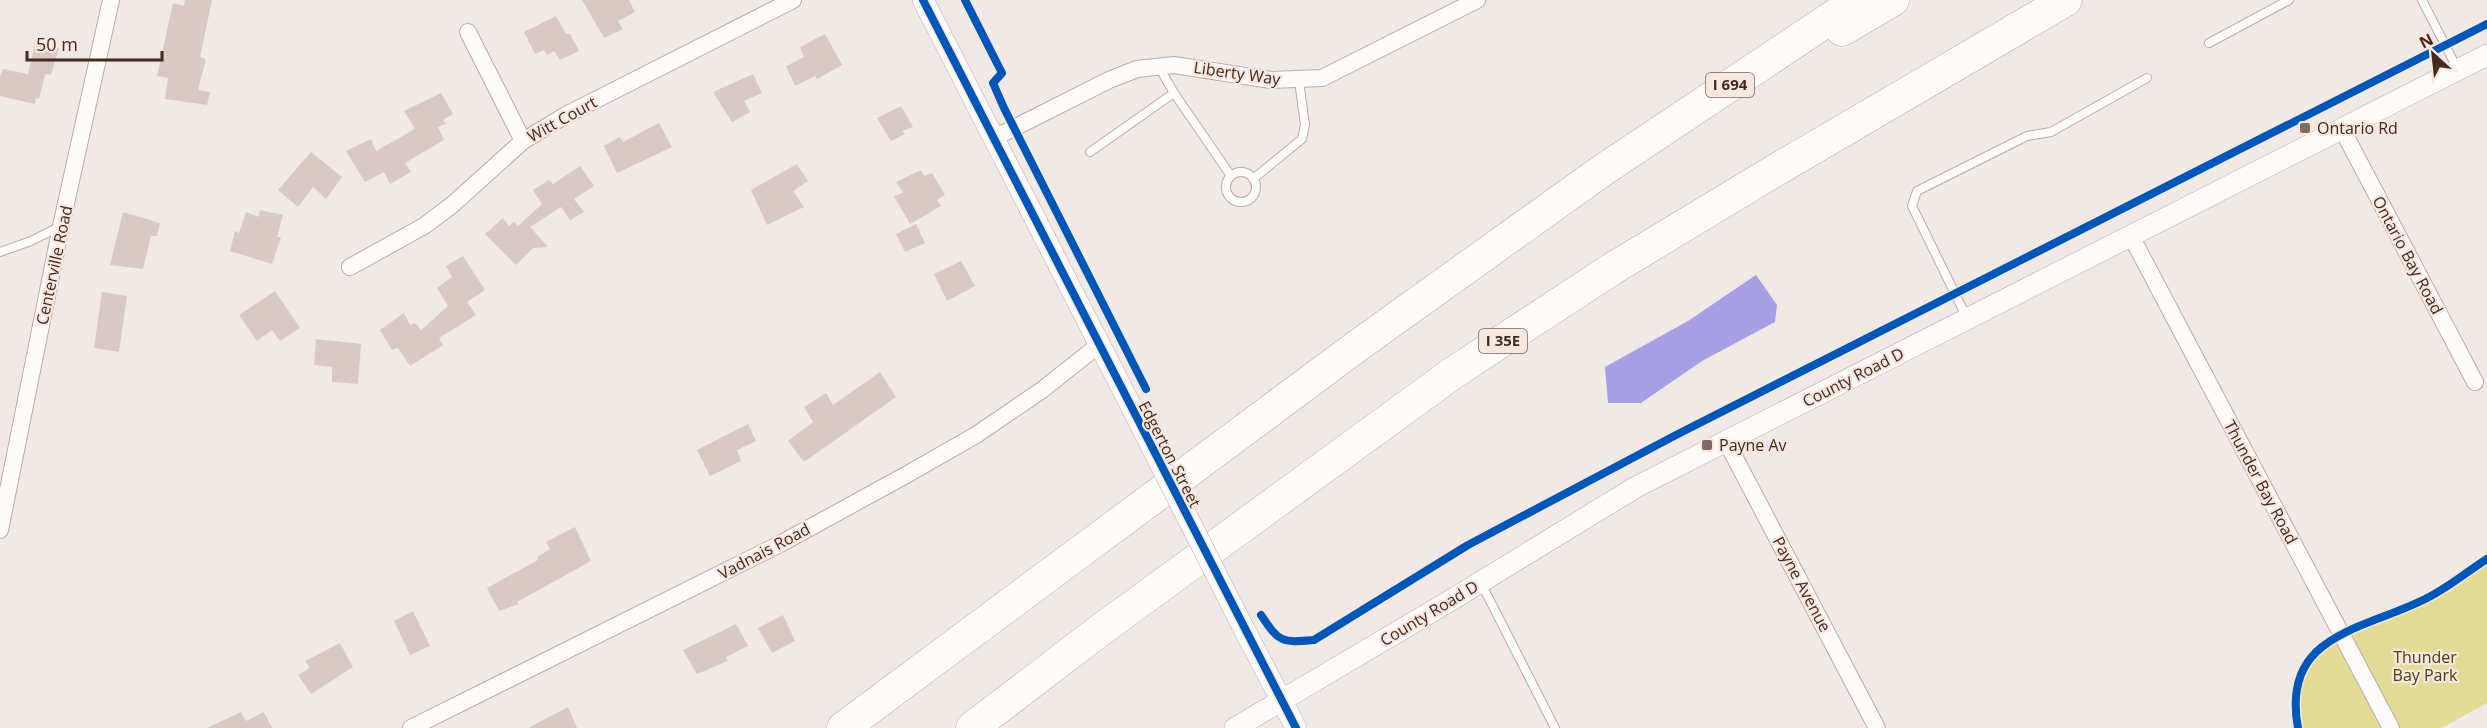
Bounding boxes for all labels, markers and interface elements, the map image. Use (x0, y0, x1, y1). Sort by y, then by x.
scale bar (27, 24, 162, 62)
north arrow (2403, 24, 2463, 84)
text: N (2415, 28, 2437, 53)
text: 50 m (36, 32, 78, 56)
street label: Liberty Way (1192, 56, 1283, 90)
road number: I 694 (1706, 73, 1754, 97)
street label: Witt Court (523, 91, 601, 147)
place label: Ontario Rd (2317, 117, 2398, 139)
marker: Ontario Rd (2298, 121, 2312, 135)
street label: Ontario Bay Road (2368, 192, 2448, 318)
street label: Centerville Road (31, 203, 77, 327)
road number: I 35E (1479, 329, 1527, 353)
street label: County Road D (1798, 342, 1908, 412)
street label: Edgerton Street (1134, 397, 1206, 511)
street label: Thunder Bay Road (2219, 416, 2303, 548)
place label: Payne Av (1719, 434, 1787, 456)
marker: Payne Av (1700, 438, 1714, 452)
street label: Vadnais Road (714, 518, 814, 584)
street label: Payne Avenue (1768, 532, 1836, 636)
street label: County Road D (1376, 575, 1482, 651)
park label: Thunder Bay Park (2393, 646, 2458, 686)

